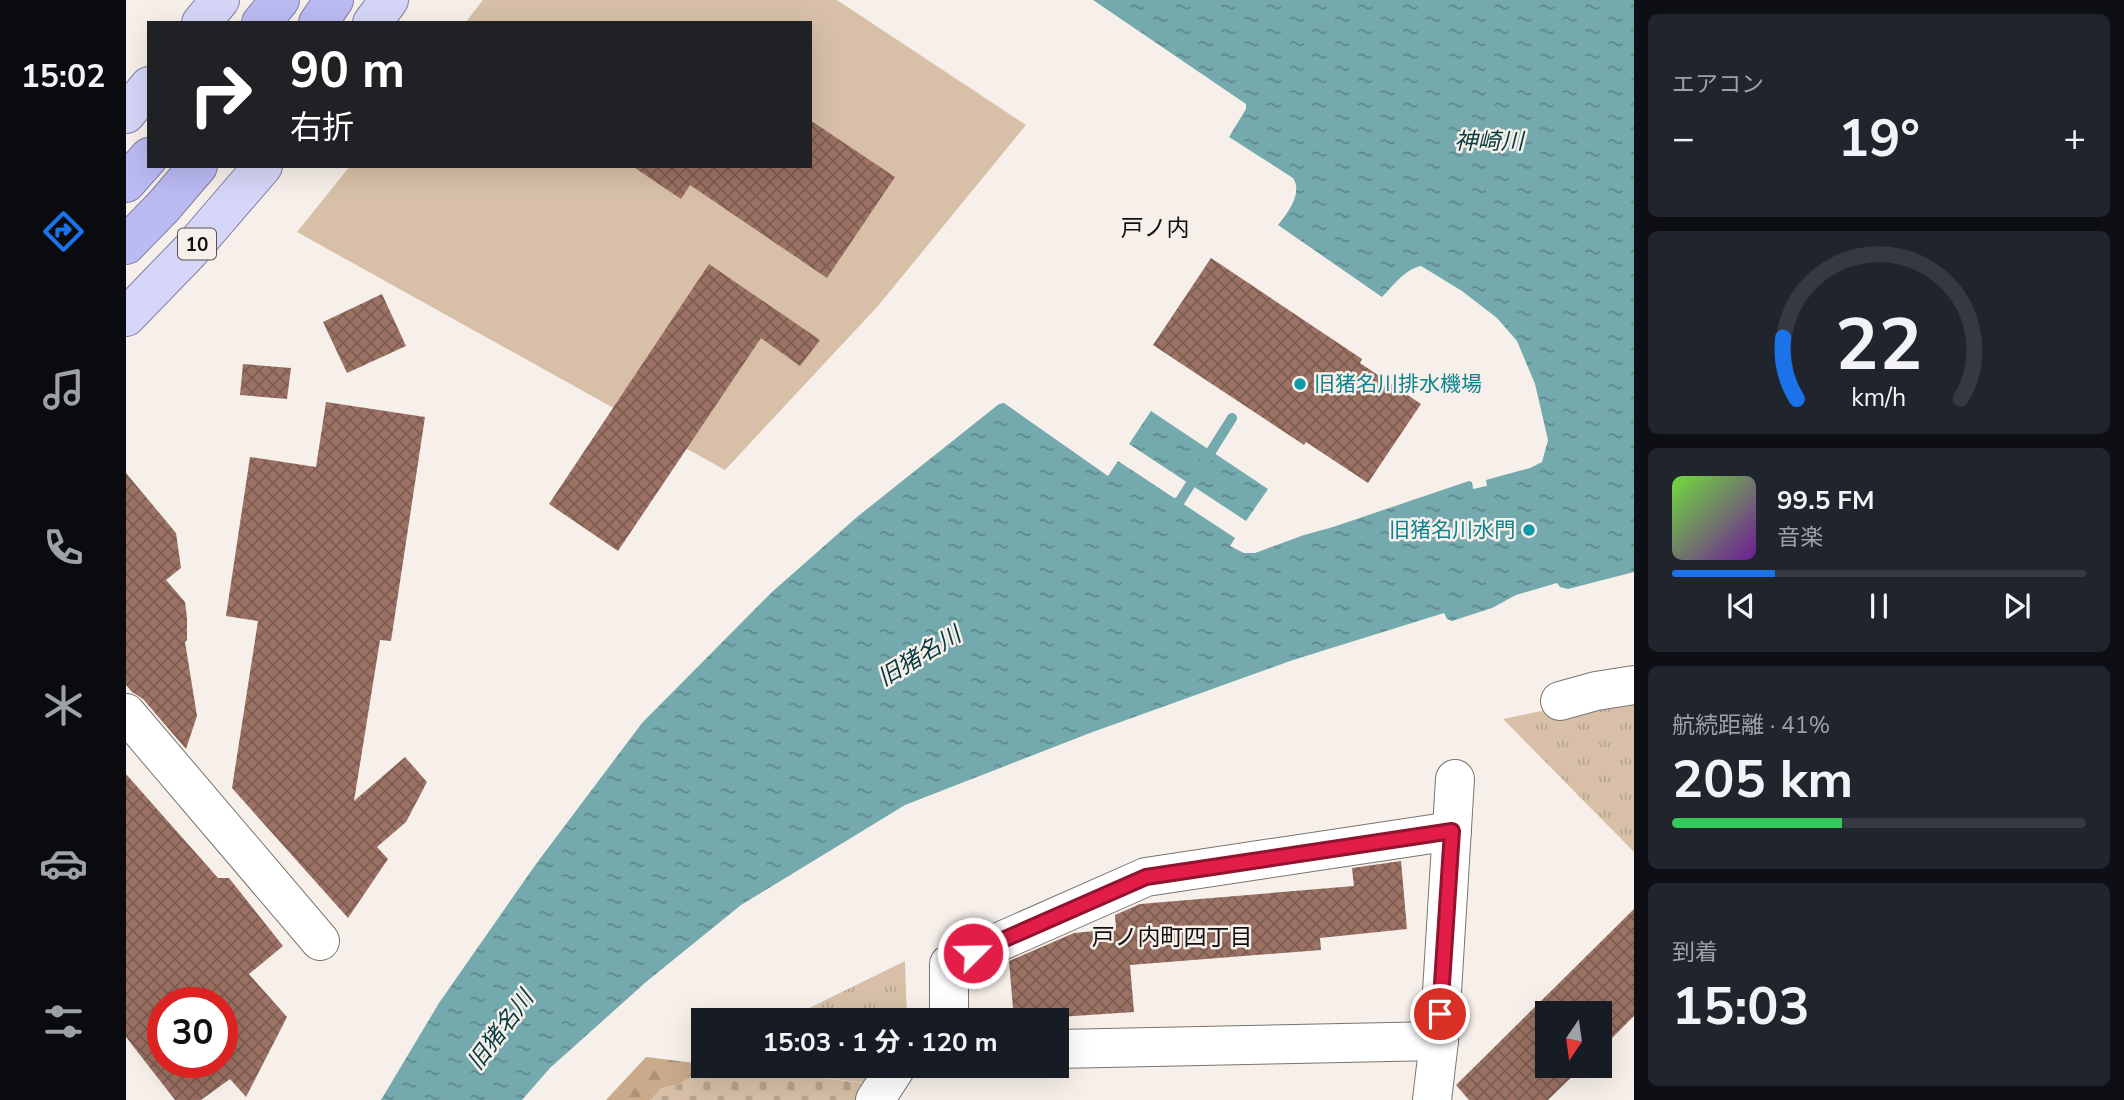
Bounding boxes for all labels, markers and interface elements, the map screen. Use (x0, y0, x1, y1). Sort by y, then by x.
text: 90 m (290, 37, 405, 104)
icon: right (175, 49, 266, 140)
text: 15:02 (21, 55, 105, 98)
text: エアコン (1672, 69, 1764, 100)
text: 19° (1838, 103, 1920, 174)
text: 右折 (290, 106, 354, 149)
text: − (1672, 113, 1695, 164)
text: + (2063, 113, 2086, 164)
water label: 神崎川 (1455, 126, 1527, 157)
icon: directions (39, 207, 88, 256)
district label: 戸ノ内 (1121, 213, 1190, 244)
road number: 10 (178, 228, 216, 260)
text: 22 (1835, 295, 1923, 395)
icon: music (39, 365, 88, 414)
place label: 旧猪名川排水機場 (1314, 370, 1482, 398)
marker: 旧猪名川排水機場 (1292, 376, 1308, 392)
text: km/h (1851, 381, 1907, 415)
text: 99.5 FM (1777, 483, 1874, 518)
place label: 旧猪名川水門 (1389, 516, 1515, 544)
marker: 旧猪名川水門 (1521, 522, 1537, 538)
text: 音楽 (1777, 522, 1823, 553)
icon: phone (39, 523, 88, 572)
icon: previous (1722, 587, 1760, 625)
icon: pause (1860, 587, 1898, 625)
icon: next (1998, 587, 2036, 625)
water label: 旧猪名川 (872, 618, 969, 693)
icon: climate (39, 681, 88, 730)
text: 航続距離 · 41% (1672, 710, 1830, 741)
text: 205 km (1672, 744, 1853, 815)
icon: car (39, 839, 88, 888)
position arrow (936, 916, 1010, 990)
district label: 戸ノ内町四丁目 (1092, 922, 1253, 953)
text: 到着 (1672, 937, 1718, 968)
text: 15:03 (1672, 971, 1810, 1042)
water label: 旧猪名川 (460, 982, 542, 1076)
pin (1410, 984, 1470, 1044)
speed limit sign: 30 (147, 987, 238, 1078)
icon: arrive (1421, 995, 1459, 1033)
icon: filters (39, 997, 88, 1046)
north arrow (1535, 1001, 1612, 1078)
map controls (1535, 1001, 1612, 1078)
text: 15:03 · 1 分 · 120 m (762, 1025, 998, 1060)

